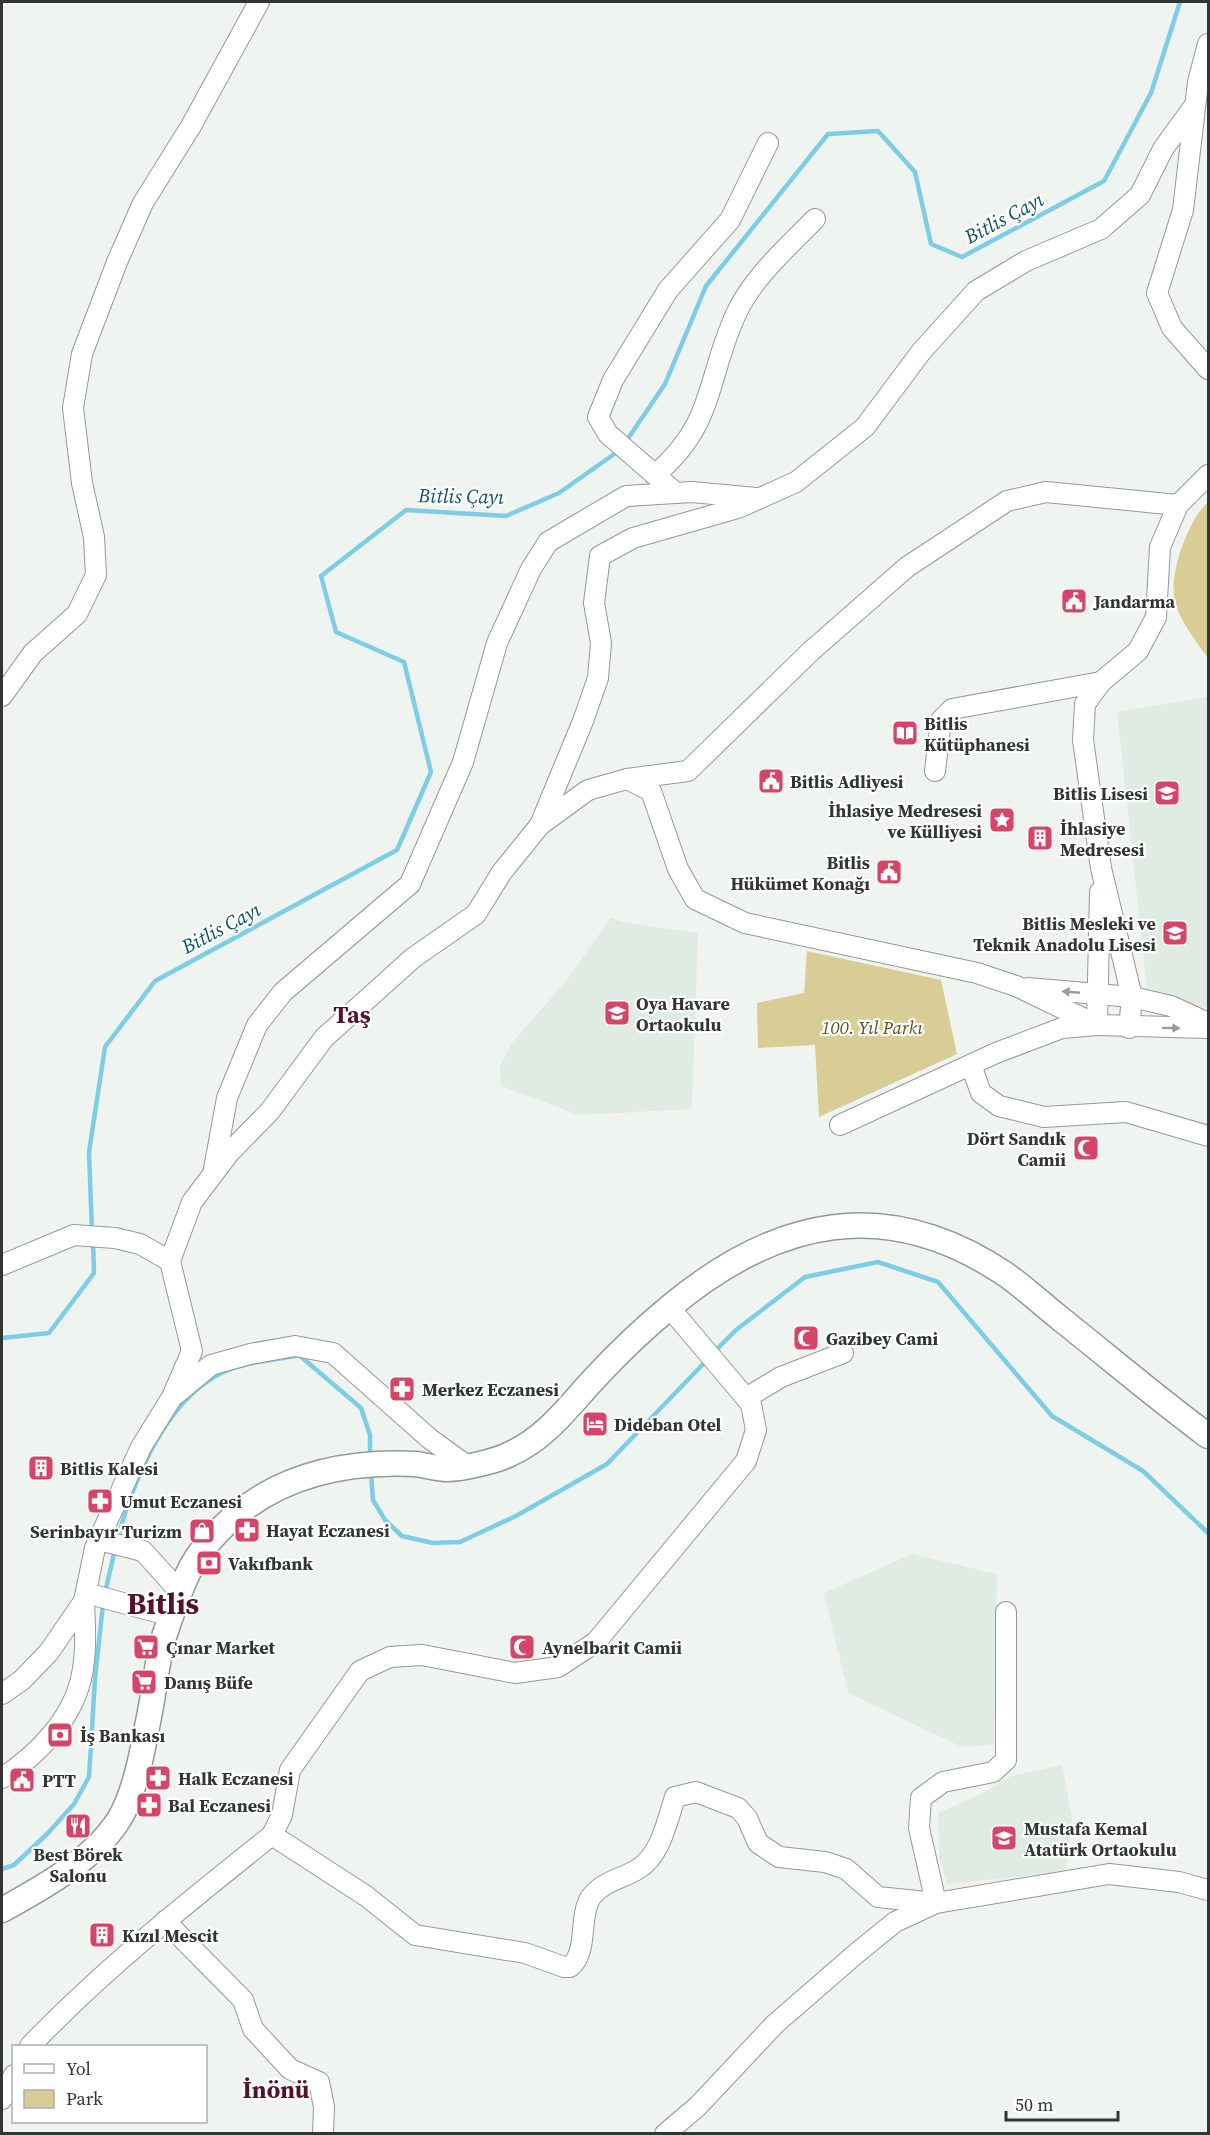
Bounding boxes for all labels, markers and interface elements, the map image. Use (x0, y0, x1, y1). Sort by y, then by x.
water label: Bitlis Çayı (959, 185, 1049, 251)
water label: Bitlis Çayı (417, 481, 504, 511)
public building icon: Jandarma (1059, 586, 1089, 616)
place label: Jandarma (1093, 589, 1176, 614)
place label: Bitlis Kütüphanesi (924, 711, 1030, 757)
library icon: Bitlis Kütüphanesi (890, 718, 920, 748)
public building icon: Bitlis Adliyesi (756, 766, 786, 796)
place label: Bitlis Adliyesi (790, 769, 904, 794)
school or university icon: Bitlis Lisesi (1152, 778, 1182, 808)
place label: Bitlis Lisesi (1053, 781, 1148, 806)
place label: İhlasiye Medresesi ve Külliyesi (828, 798, 982, 844)
place icon: İhlasiye Medresesi ve Külliyesi (987, 805, 1017, 835)
place label: İhlasiye Medresesi (1060, 816, 1145, 862)
building icon: İhlasiye Medresesi (1025, 823, 1055, 853)
place label: Bitlis Hükümet Konağı (730, 850, 870, 896)
public building icon: Bitlis Hükümet Konağı (874, 857, 904, 887)
water label: Bitlis Çayı (176, 895, 266, 961)
place label: Bitlis Mesleki ve Teknik Anadolu Lisesi (973, 911, 1156, 957)
school or university icon: Bitlis Mesleki ve Teknik Anadolu Lisesi (1160, 918, 1190, 948)
one-way arrow (1062, 987, 1081, 997)
place label: Oya Havare Ortaokulu (636, 991, 730, 1037)
district label: Taş (333, 998, 371, 1031)
school or university icon: Oya Havare Ortaokulu (602, 998, 632, 1028)
park label: 100. Yıl Parkı (821, 1015, 923, 1040)
one-way arrow (1161, 1023, 1180, 1033)
place label: Dört Sandık Camii (967, 1126, 1066, 1172)
mosque icon: Dört Sandık Camii (1071, 1133, 1101, 1163)
mosque icon: Gazibey Cami (791, 1323, 821, 1353)
place label: Gazibey Cami (826, 1326, 939, 1351)
pharmacy icon: Merkez Eczanesi (387, 1374, 417, 1404)
place label: Merkez Eczanesi (422, 1377, 559, 1402)
hotel icon: Dideban Otel (580, 1409, 610, 1439)
place label: Dideban Otel (614, 1412, 722, 1437)
building icon: Bitlis Kalesi (26, 1453, 56, 1483)
place label: Bitlis Kalesi (60, 1456, 159, 1481)
pharmacy icon: Umut Eczanesi (85, 1486, 115, 1516)
place label: Umut Eczanesi (120, 1489, 242, 1514)
pharmacy icon: Hayat Eczanesi (232, 1515, 262, 1545)
shop icon: Serinbayır Turizm (187, 1516, 217, 1546)
place label: Hayat Eczanesi (266, 1518, 390, 1543)
place label: Serinbayır Turizm (30, 1519, 182, 1544)
bank icon: Vakıfbank (194, 1548, 224, 1578)
place label: Vakıfbank (228, 1551, 313, 1576)
district label: Bitlis (127, 1583, 199, 1624)
supermarket icon: Çınar Market (131, 1632, 161, 1662)
mosque icon: Aynelbarit Camii (507, 1632, 537, 1662)
place label: Çınar Market (166, 1635, 276, 1660)
place label: Aynelbarit Camii (542, 1635, 682, 1660)
supermarket icon: Danış Büfe (129, 1667, 159, 1697)
place label: Danış Büfe (164, 1670, 253, 1695)
bank icon: İş Bankası (45, 1720, 75, 1750)
place label: İş Bankası (80, 1723, 166, 1748)
pharmacy icon: Halk Eczanesi (143, 1763, 173, 1793)
public building icon: PTT (7, 1765, 37, 1795)
place label: Halk Eczanesi (178, 1766, 294, 1791)
place label: PTT (42, 1768, 77, 1793)
pharmacy icon: Bal Eczanesi (134, 1790, 164, 1820)
place label: Bal Eczanesi (168, 1793, 271, 1818)
restaurant icon: Best Börek Salonu (63, 1811, 93, 1841)
place label: Mustafa Kemal Atatürk Ortaokulu (1024, 1816, 1177, 1862)
school or university icon: Mustafa Kemal Atatürk Ortaokulu (989, 1823, 1019, 1853)
place label: Best Börek Salonu (33, 1842, 123, 1888)
building icon: Kızıl Mescit (87, 1920, 117, 1950)
place label: Kızıl Mescit (122, 1923, 219, 1948)
legend (12, 2045, 207, 2123)
text: Yol (66, 2056, 91, 2081)
district label: İnönü (243, 2073, 310, 2106)
scale bar (1006, 2084, 1118, 2122)
text: Park (66, 2086, 103, 2111)
text: 50 m (1015, 2092, 1053, 2117)

